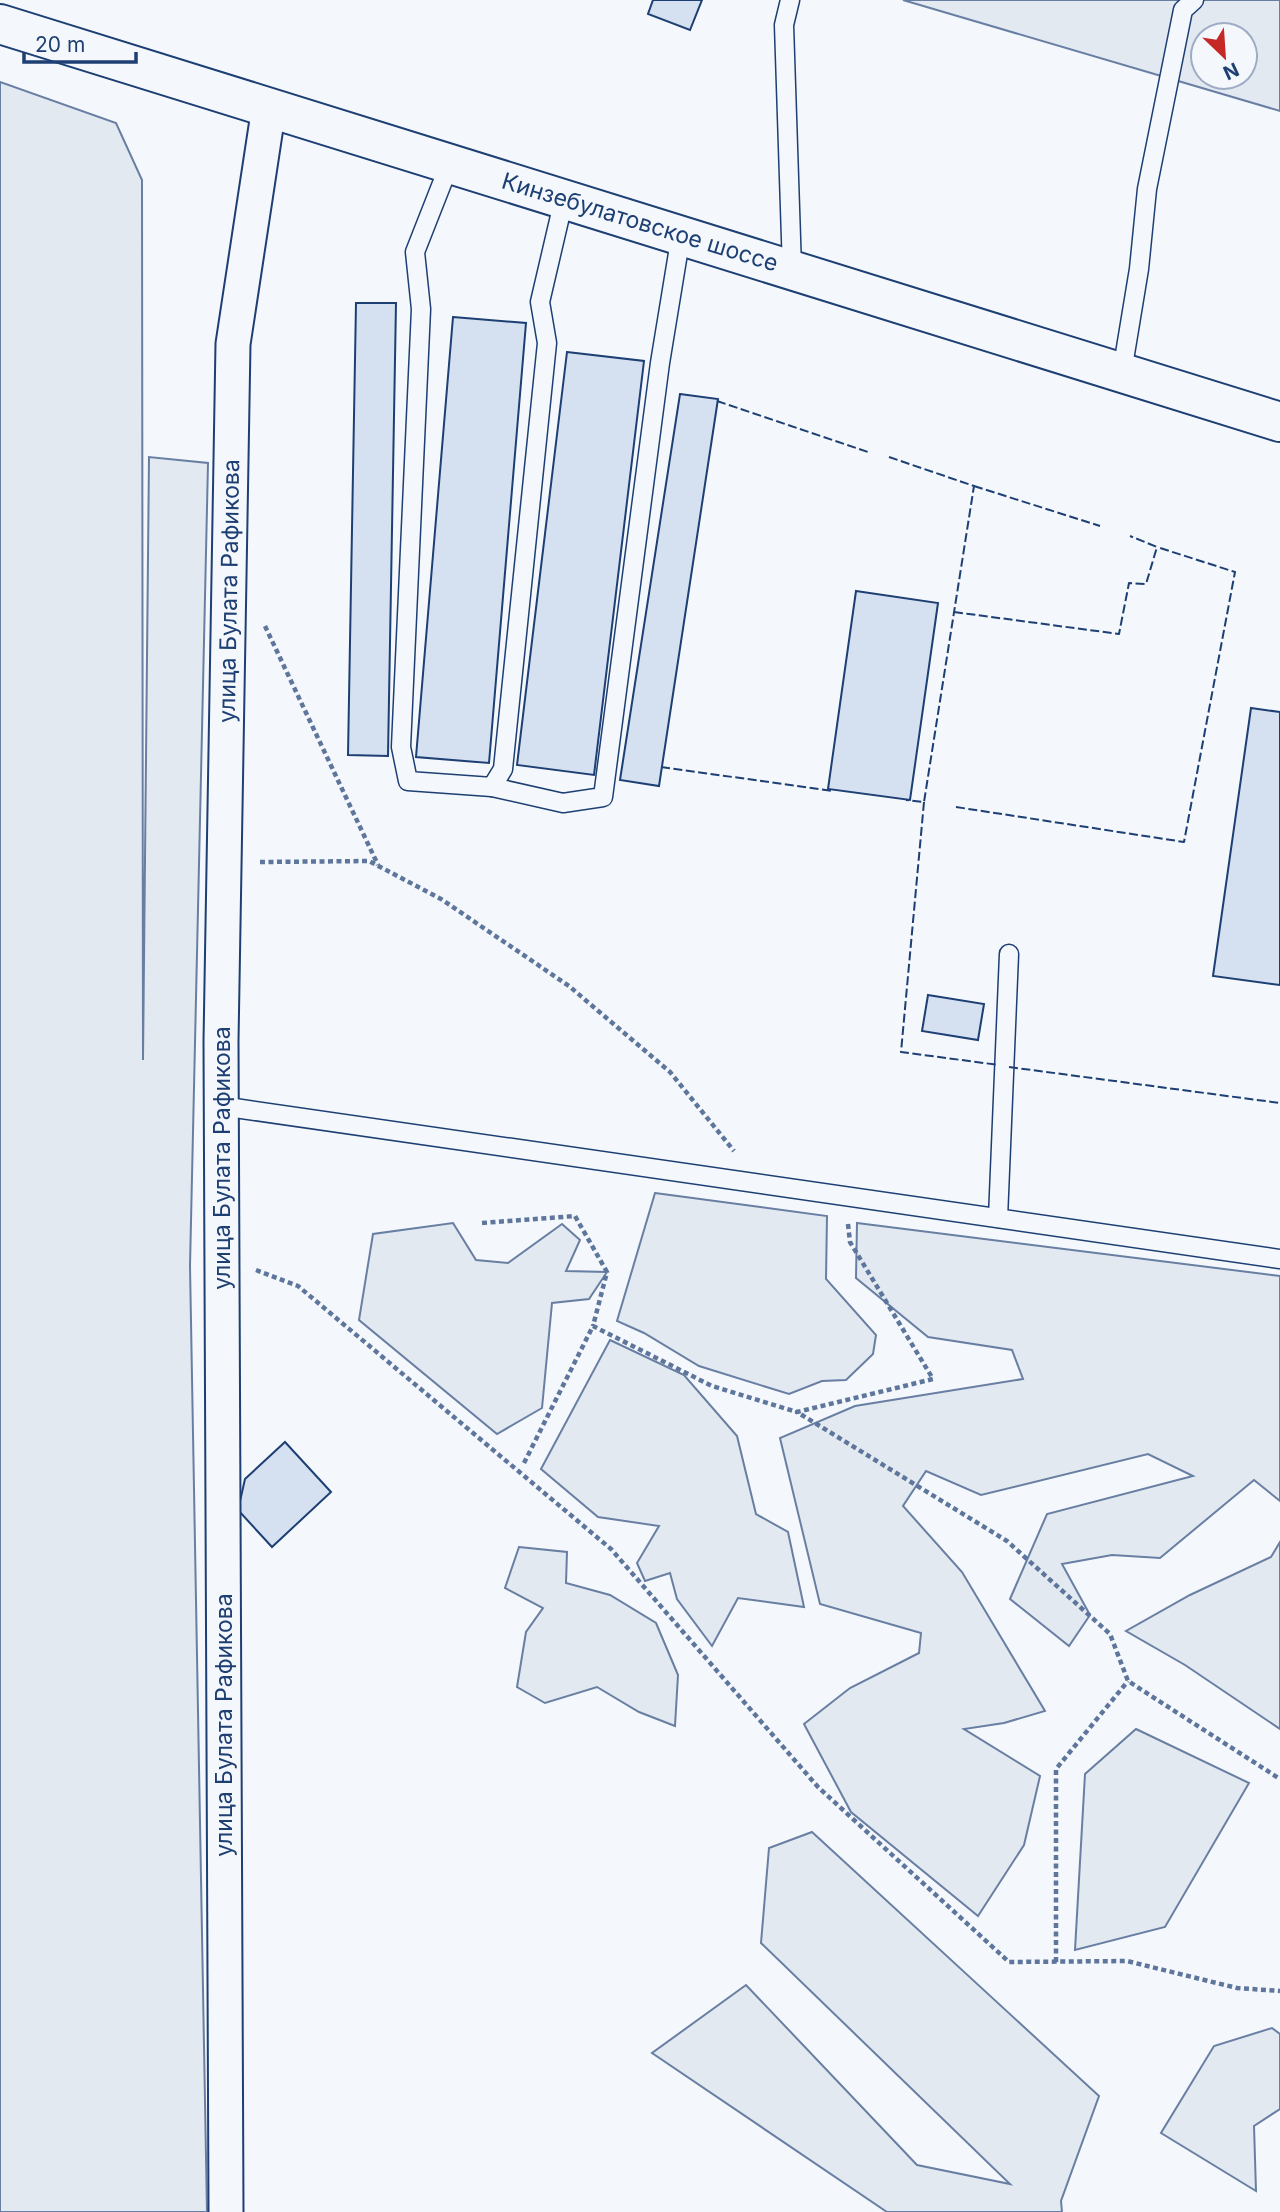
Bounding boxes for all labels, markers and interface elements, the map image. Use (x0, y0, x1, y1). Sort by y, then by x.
scale bar (24, 21, 136, 65)
north arrow (1189, 21, 1259, 91)
text: 20 m (35, 32, 85, 57)
text: N (1220, 57, 1242, 84)
street label: Кинзебулатовское шоссе (499, 167, 781, 277)
street label: улица Булата Рафикова (213, 459, 245, 723)
street label: улица Булата Рафикова (208, 1026, 236, 1290)
street label: улица Булата Рафикова (210, 1593, 238, 1857)

